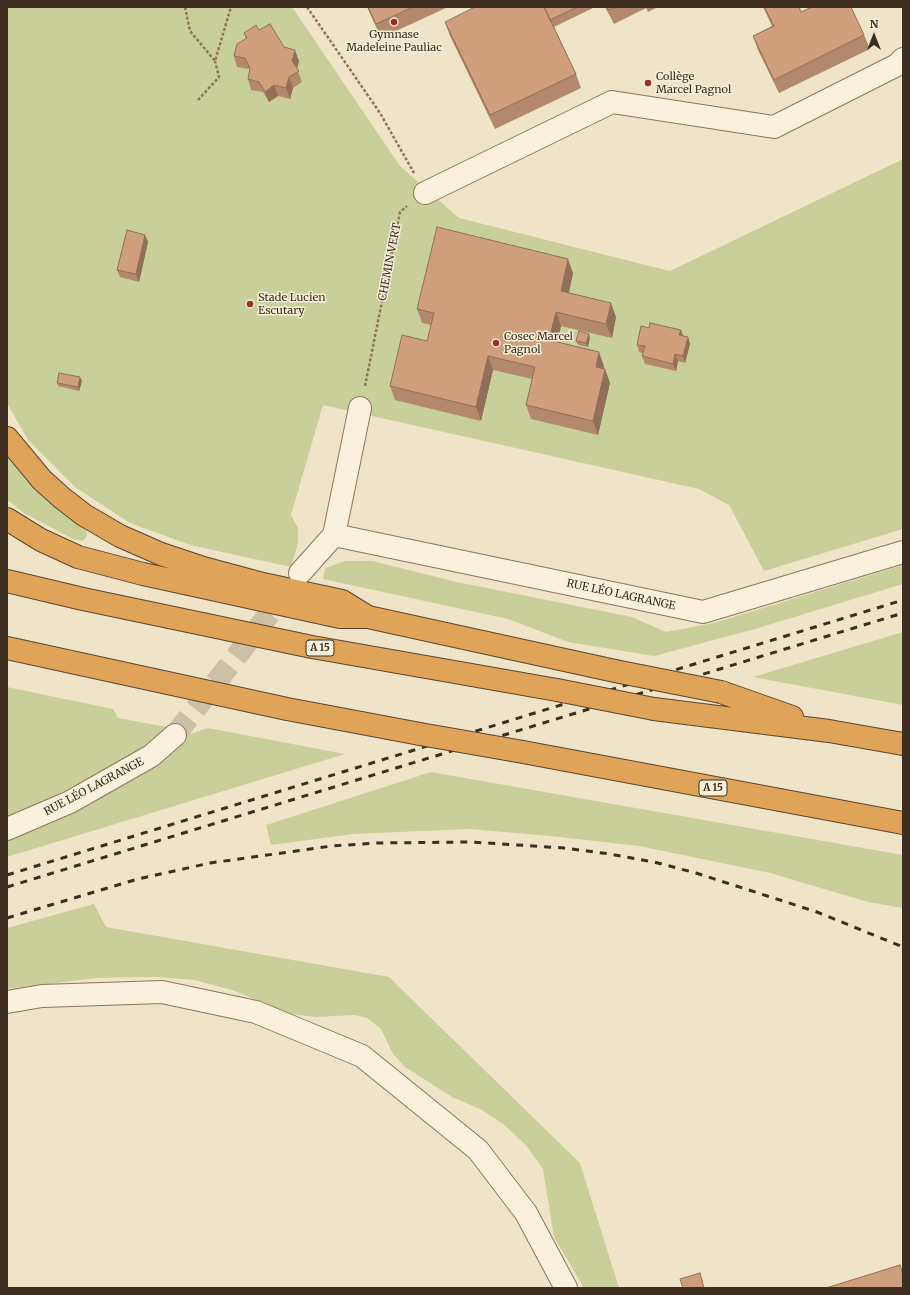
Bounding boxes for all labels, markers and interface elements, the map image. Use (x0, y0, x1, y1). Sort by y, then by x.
north arrow (854, 16, 894, 56)
marker: Gymnase Madeleine Pauliac (389, 17, 399, 27)
text: N (870, 17, 878, 31)
place label: Gymnase Madeleine Pauliac (346, 28, 442, 54)
place label: Collège Marcel Pagnol (656, 70, 731, 96)
marker: Collège Marcel Pagnol (643, 78, 653, 88)
street label: CHEMIN VERT (376, 222, 404, 302)
place label: Stade Lucien Escutary (258, 291, 325, 317)
marker: Stade Lucien Escutary (245, 299, 255, 309)
place label: Cosec Marcel Pagnol (504, 330, 573, 356)
marker: Cosec Marcel Pagnol (491, 338, 501, 348)
street label: RUE LÉO LAGRANGE (565, 577, 677, 613)
road number: A 15 (306, 640, 334, 656)
street label: RUE LÉO LAGRANGE (42, 755, 146, 819)
road number: A 15 (699, 780, 727, 796)

